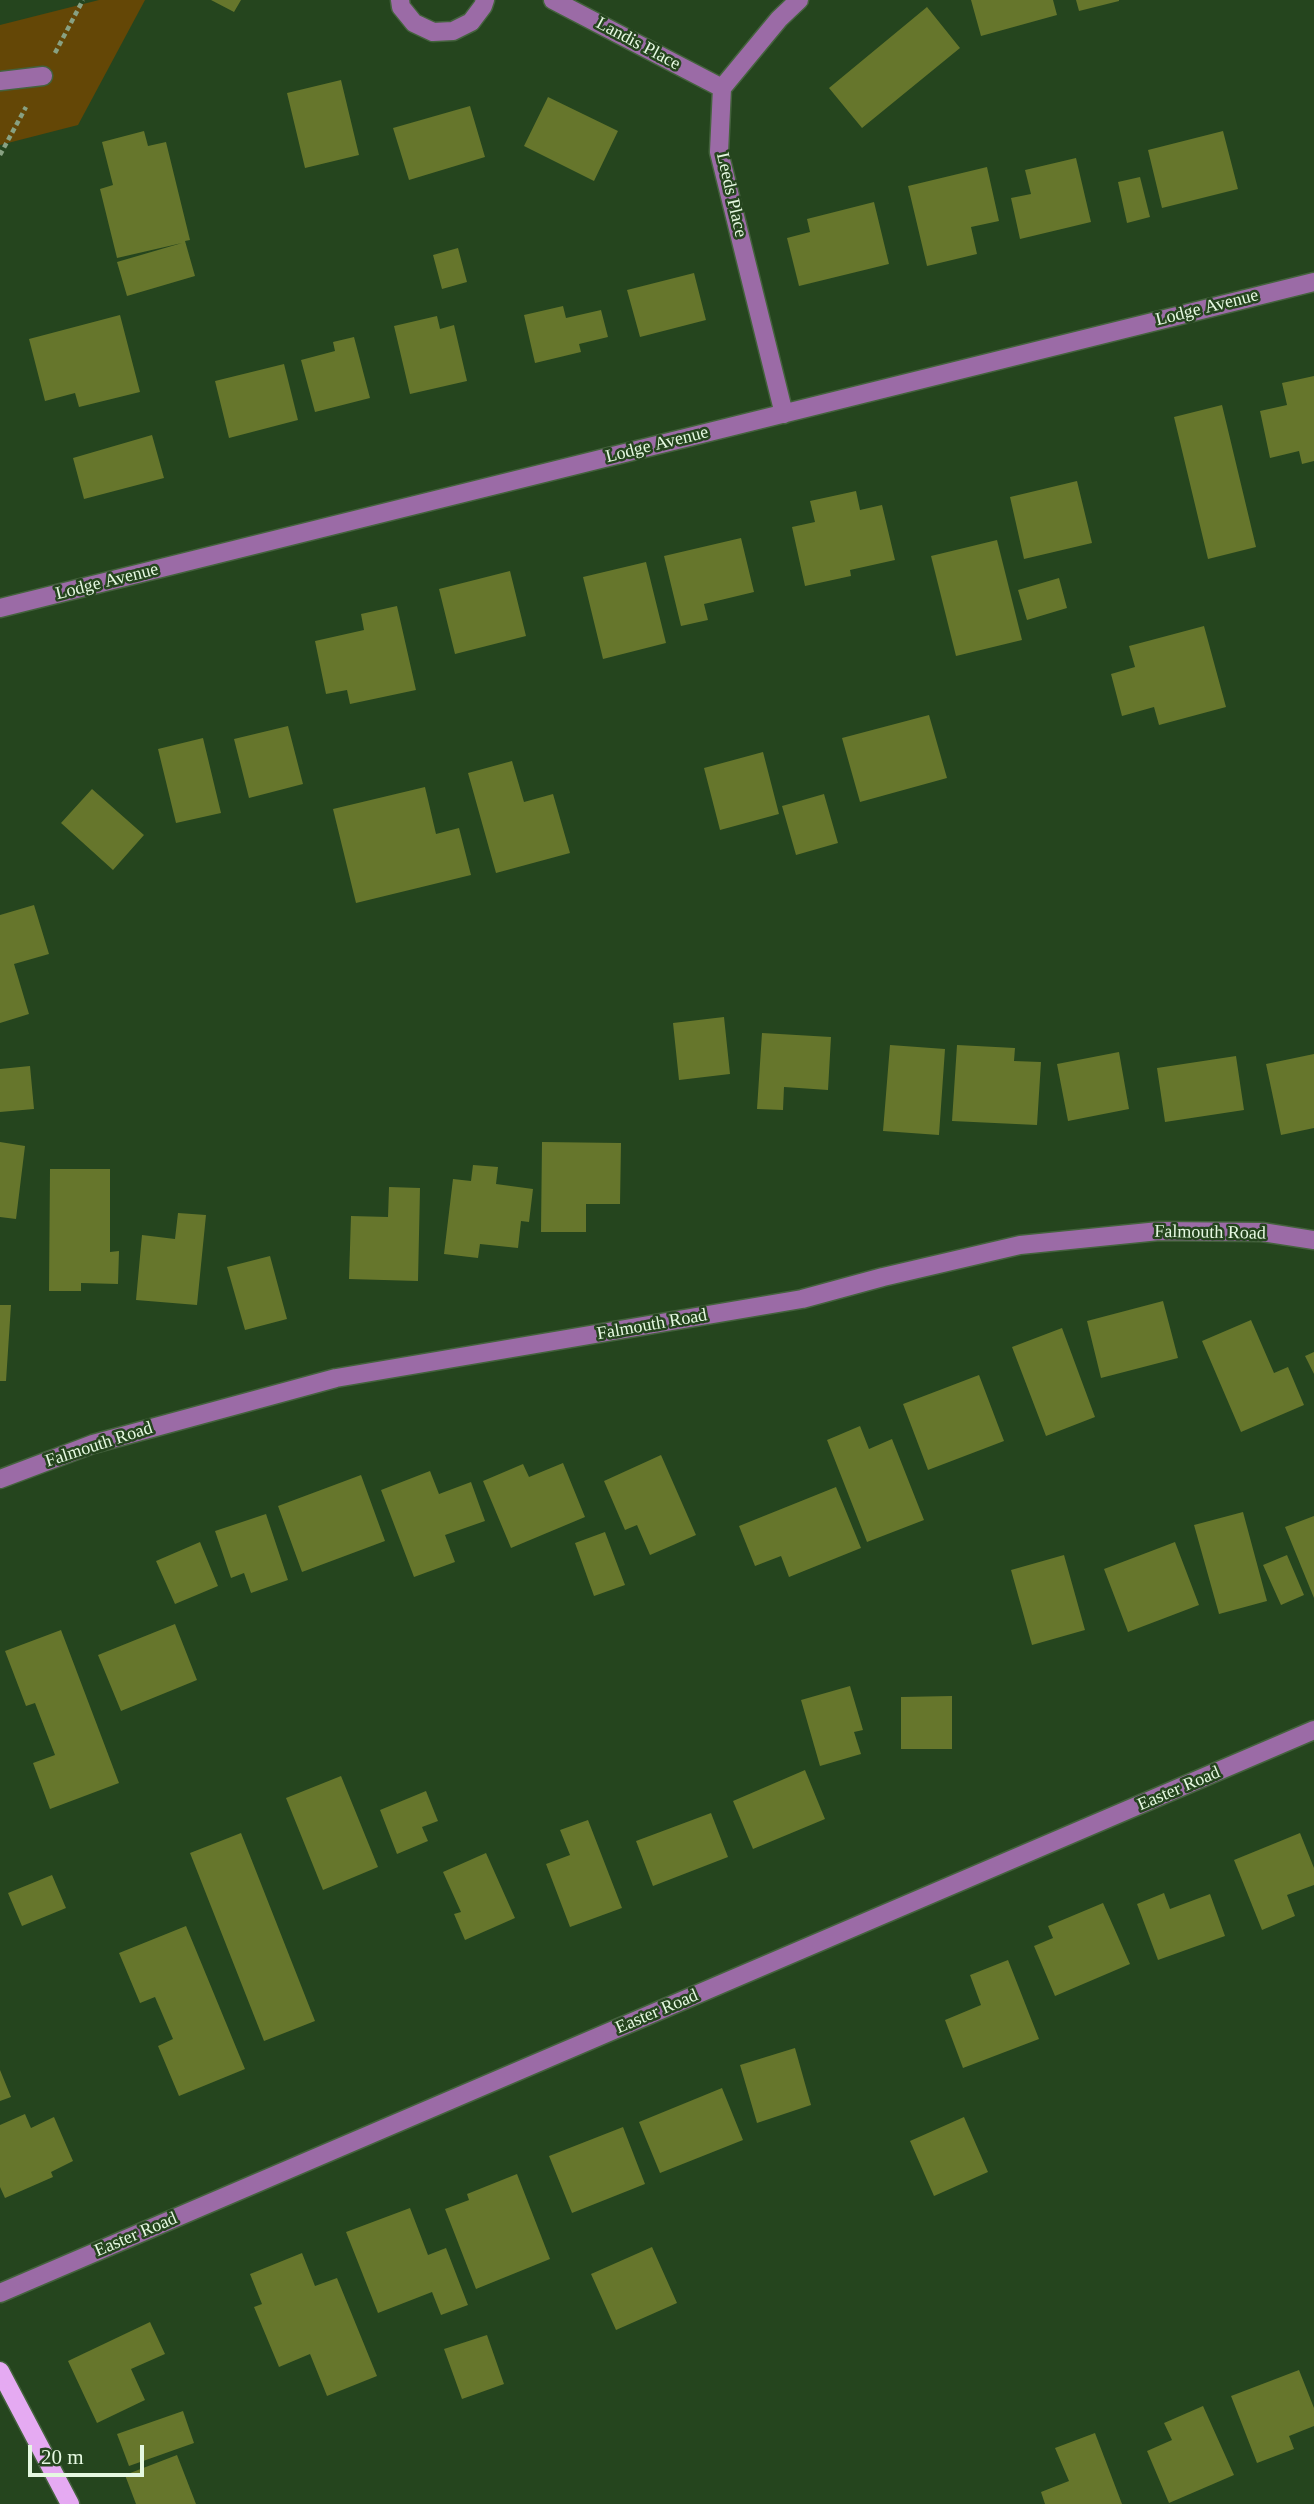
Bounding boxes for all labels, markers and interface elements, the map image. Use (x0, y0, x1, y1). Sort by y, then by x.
street label: Landis Place (592, 13, 684, 75)
street label: Leeds Place (711, 150, 751, 240)
street label: Lodge Avenue (1153, 285, 1261, 331)
street label: Lodge Avenue (603, 422, 711, 468)
street label: Lodge Avenue (53, 559, 161, 605)
street label: Falmouth Road (1154, 1221, 1266, 1245)
street label: Falmouth Road (595, 1305, 709, 1345)
street label: Falmouth Road (43, 1418, 155, 1472)
street label: Easter Road (1135, 1762, 1223, 1816)
street label: Easter Road (613, 1985, 701, 2039)
street label: Easter Road (92, 2208, 180, 2262)
scale bar (32, 2430, 147, 2474)
text: 20 m (41, 2445, 84, 2469)

